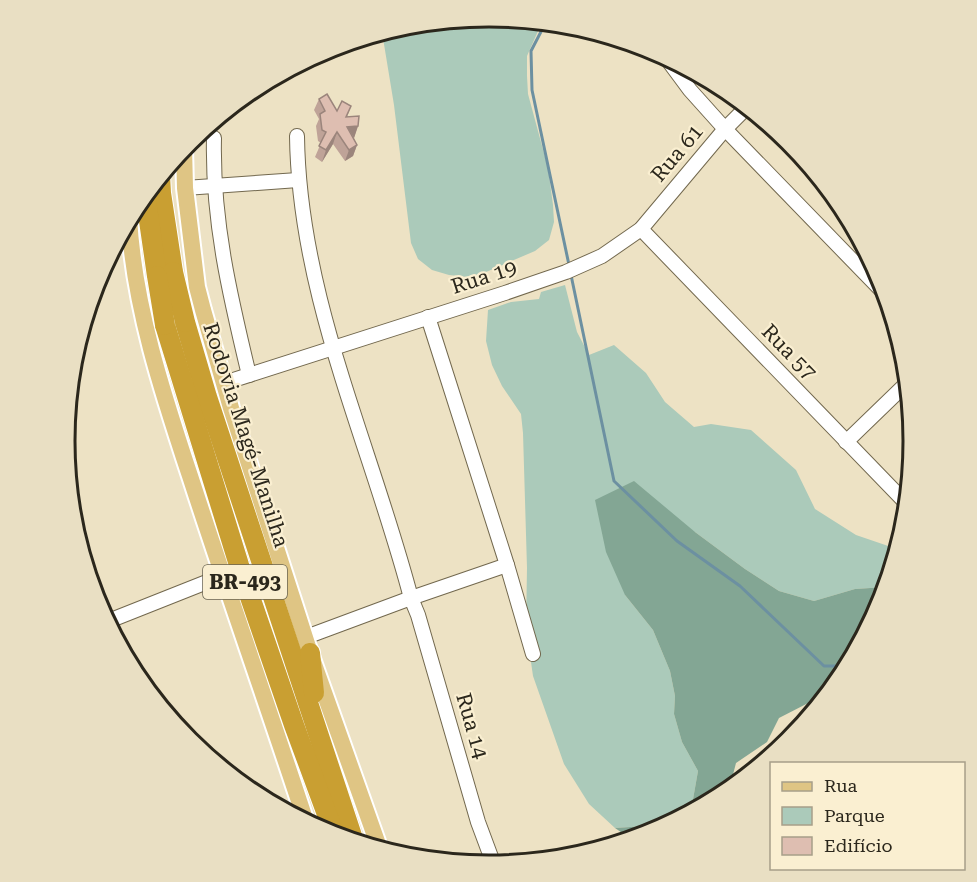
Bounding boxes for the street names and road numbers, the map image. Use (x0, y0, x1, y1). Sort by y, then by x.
street label: Rua 61 (646, 119, 708, 187)
street label: Rua 19 (448, 255, 520, 299)
street label: Rua 57 (757, 319, 821, 385)
street label: Rodovia Magé-Manilha (198, 320, 294, 551)
road number: BR-493 (203, 565, 287, 599)
street label: Rua 14 (451, 690, 493, 762)

